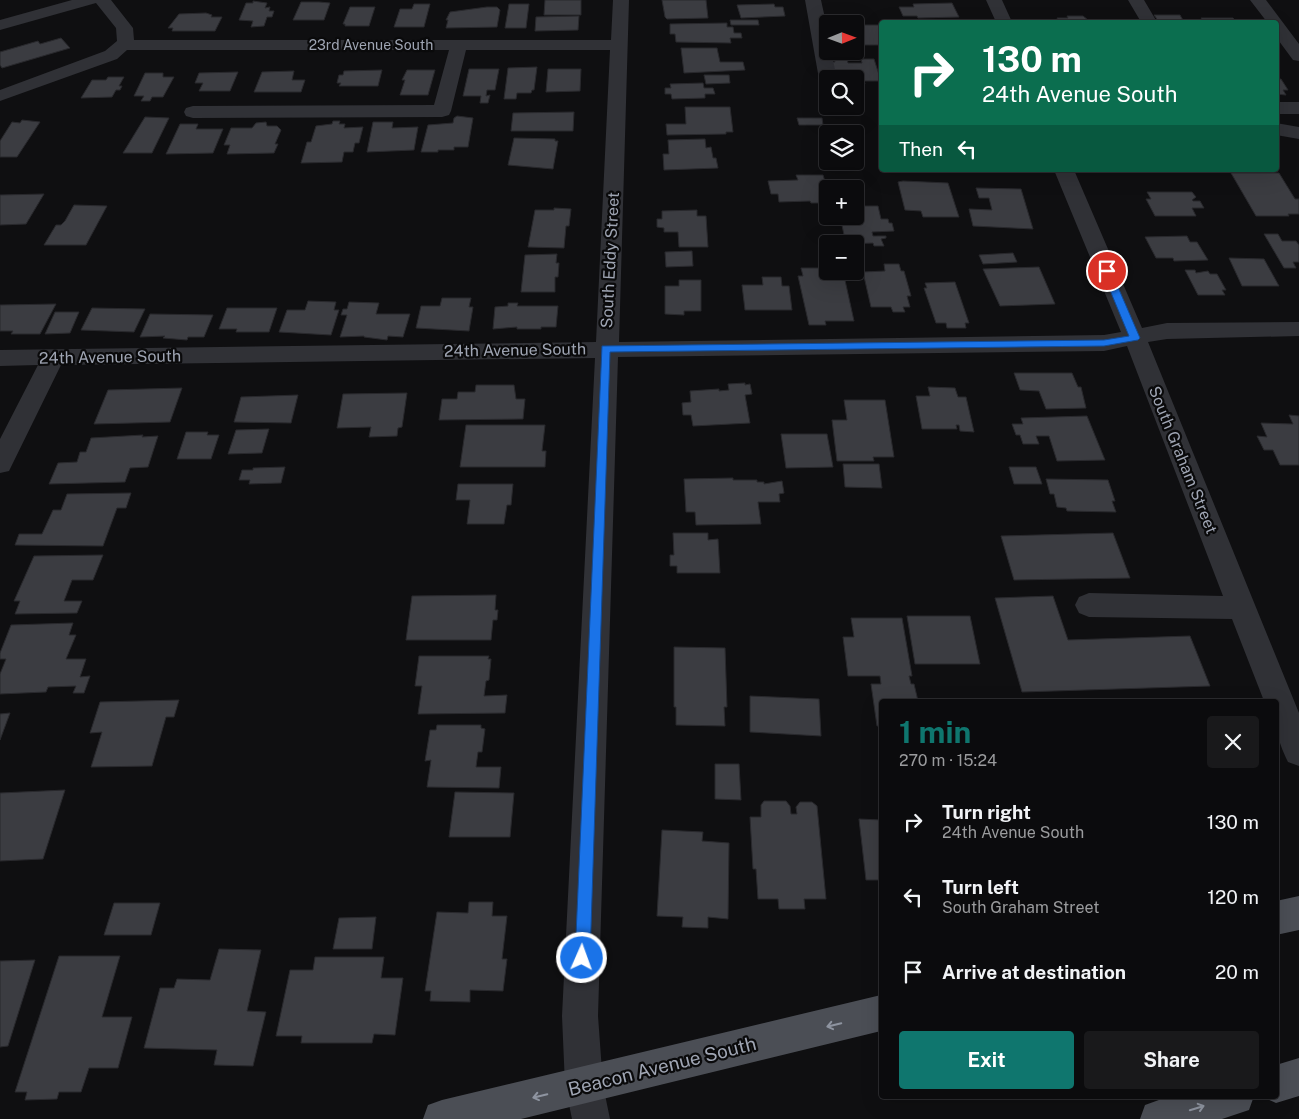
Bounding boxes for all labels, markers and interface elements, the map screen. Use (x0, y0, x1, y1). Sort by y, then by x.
north arrow (819, 15, 864, 60)
map controls (819, 15, 864, 280)
street label: 23rd Avenue South (309, 37, 433, 53)
text: 130 m (982, 39, 1082, 80)
icon: right (899, 40, 964, 105)
button: search (819, 70, 864, 115)
text: 24th Avenue South (982, 81, 1177, 107)
button: layers (819, 125, 864, 170)
icon: left (953, 135, 981, 163)
text: Then (899, 138, 943, 160)
button: + (819, 180, 864, 225)
street label: South Eddy Street (597, 191, 623, 329)
button: − (819, 235, 864, 280)
pin (1086, 250, 1128, 292)
icon: arrive (1093, 257, 1121, 285)
street label: 24th Avenue South (444, 339, 586, 361)
street label: 24th Avenue South (39, 346, 181, 368)
street label: South Graham Street (1145, 383, 1221, 537)
text: 1 min (899, 714, 971, 750)
button: close (1207, 716, 1259, 768)
text: 270 m · 15:24 (899, 751, 997, 770)
text: Turn right (942, 801, 1031, 823)
icon: right (899, 808, 927, 836)
text: 130 m (1207, 811, 1259, 833)
text: 24th Avenue South (942, 823, 1084, 842)
text: Turn left (942, 876, 1019, 898)
icon: left (899, 883, 927, 911)
text: 120 m (1207, 886, 1259, 908)
text: South Graham Street (942, 898, 1099, 917)
position arrow (555, 931, 607, 983)
icon: arrive (899, 958, 927, 986)
text: Arrive at destination (942, 961, 1126, 983)
text: 20 m (1215, 961, 1259, 983)
one-way arrow (826, 1021, 842, 1030)
button: Exit (899, 1031, 1074, 1089)
button: Share (1084, 1031, 1259, 1089)
street label: Beacon Avenue South (566, 1032, 758, 1100)
one-way arrow (532, 1092, 548, 1101)
one-way arrow (1189, 1102, 1205, 1112)

